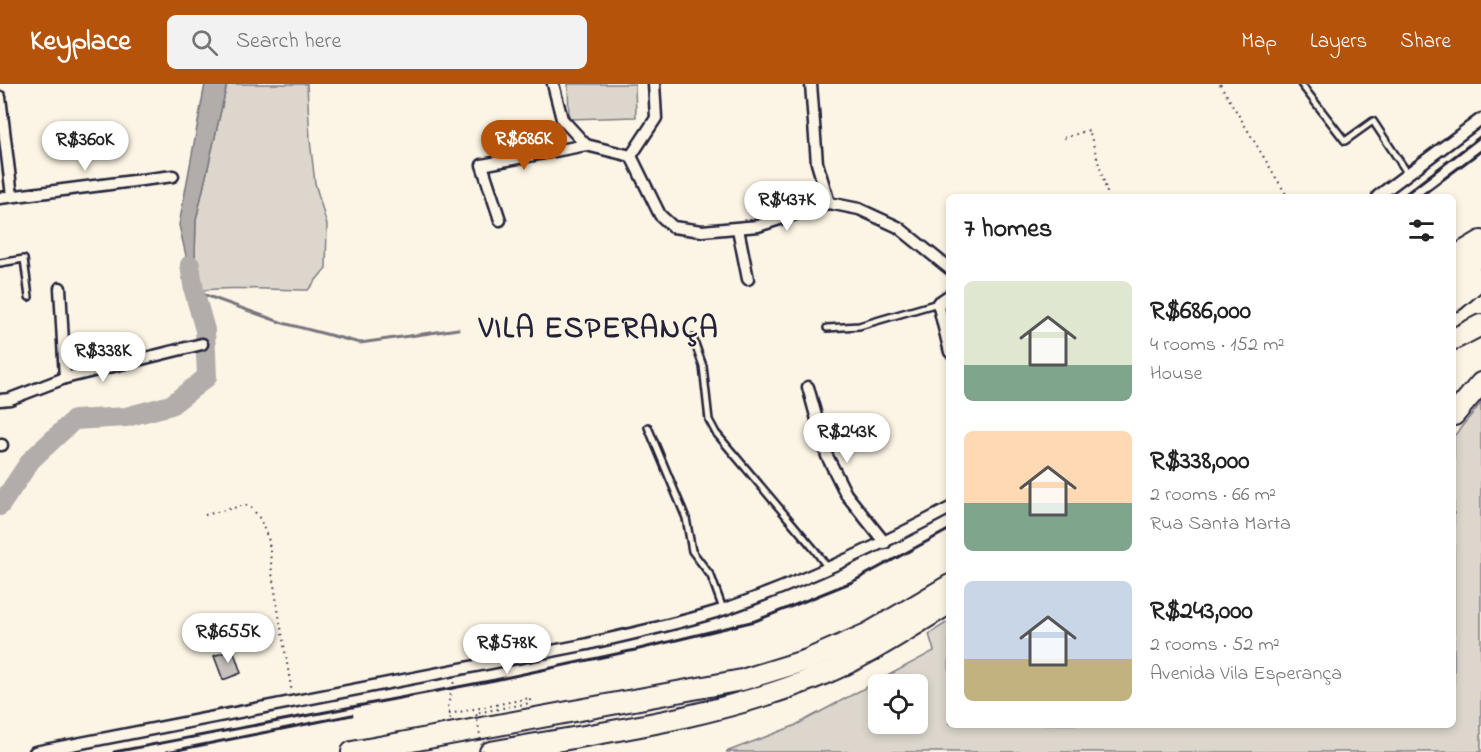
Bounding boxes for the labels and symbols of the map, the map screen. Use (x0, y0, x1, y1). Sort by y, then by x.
pin: R$686K (475, 120, 573, 171)
pin: R$360K (36, 121, 134, 172)
pin: R$437K (738, 181, 836, 232)
district label: VILA ESPERANÇA (478, 308, 719, 352)
pin: R$338K (54, 332, 152, 383)
pin: R$243K (798, 413, 896, 464)
pin: R$655K (179, 613, 277, 664)
pin: R$578K (458, 624, 556, 675)

